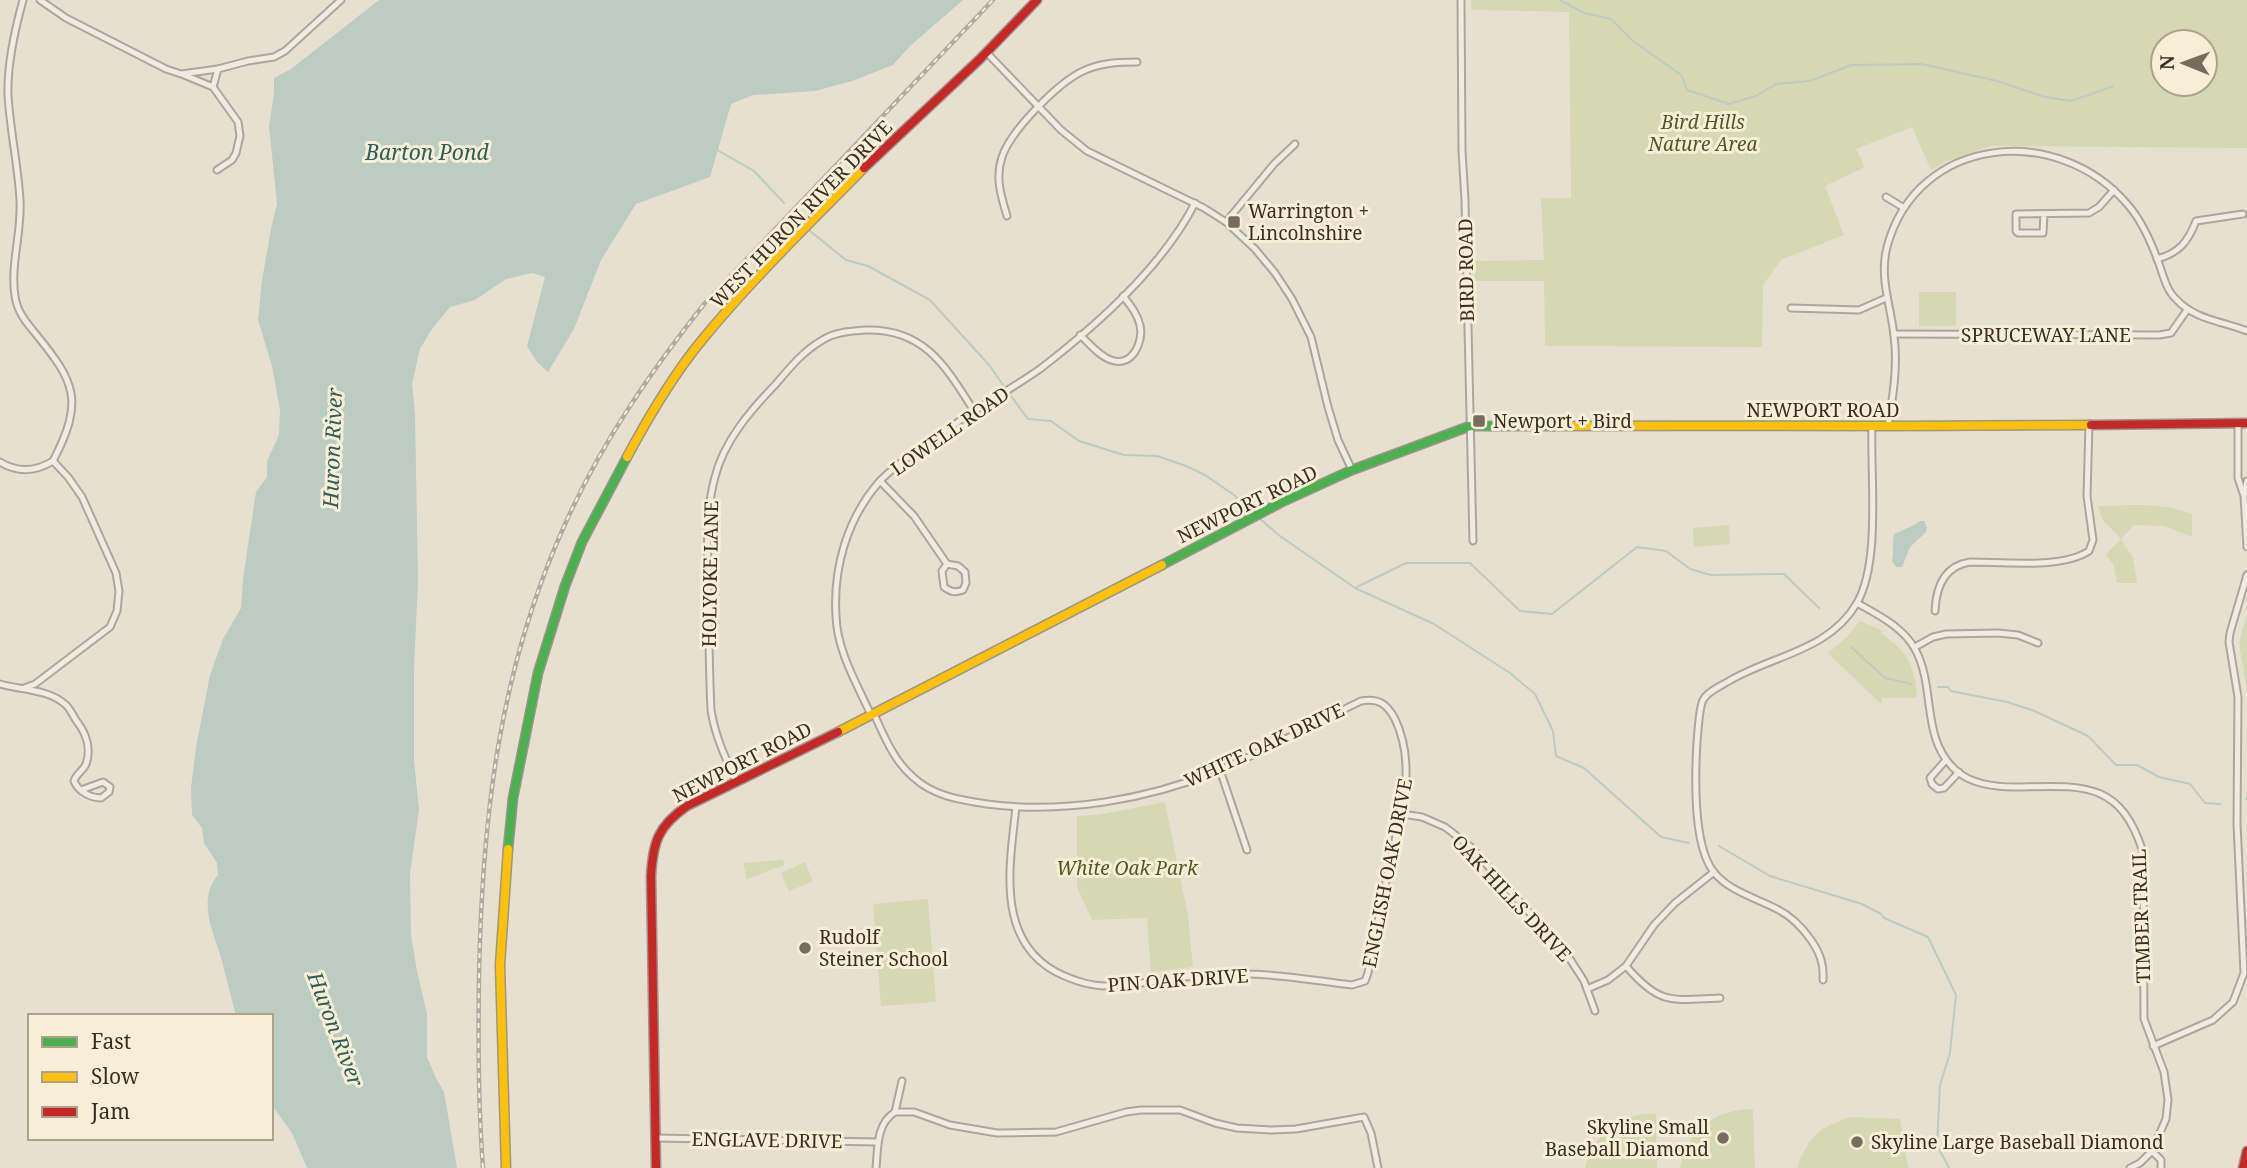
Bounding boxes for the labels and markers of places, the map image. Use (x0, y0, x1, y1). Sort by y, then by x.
place label: Warrington + Lincolnshire (1248, 198, 1369, 246)
marker: Warrington + Lincolnshire (1226, 214, 1242, 230)
place label: Newport + Bird (1493, 408, 1632, 434)
marker: Newport + Bird (1471, 413, 1487, 429)
place label: Rudolf Steiner School (819, 924, 948, 972)
marker: Rudolf Steiner School (797, 940, 813, 956)
place label: Skyline Small Baseball Diamond (1545, 1114, 1709, 1162)
place label: Skyline Large Baseball Diamond (1871, 1129, 2164, 1155)
marker: Skyline Small Baseball Diamond (1715, 1130, 1731, 1146)
marker: Skyline Large Baseball Diamond (1849, 1134, 1865, 1150)

